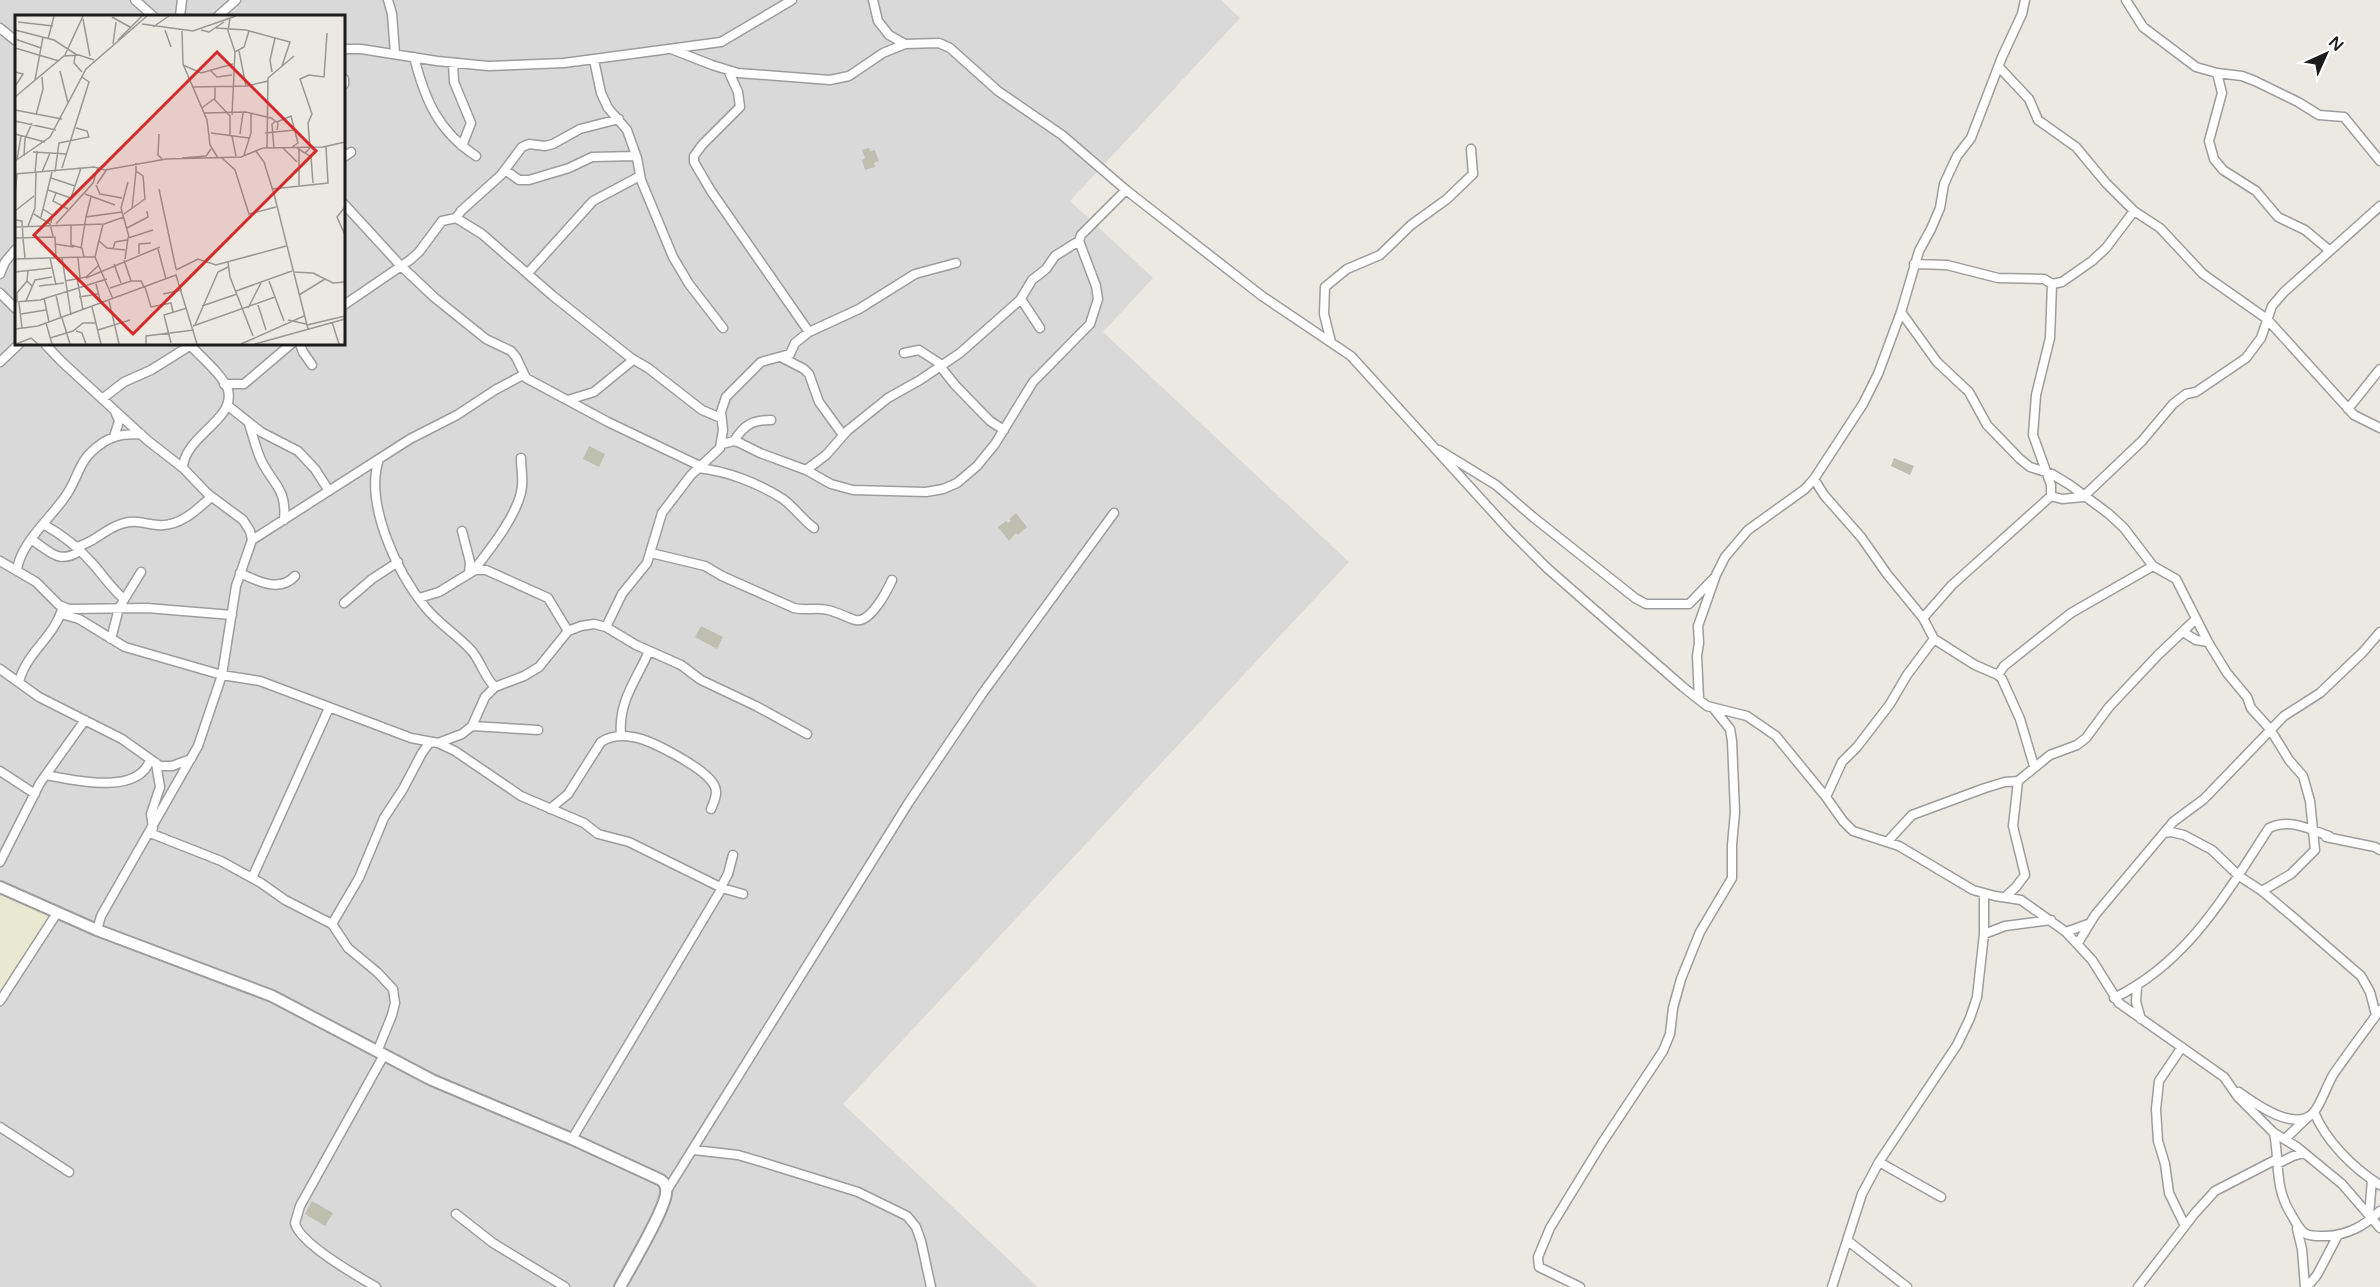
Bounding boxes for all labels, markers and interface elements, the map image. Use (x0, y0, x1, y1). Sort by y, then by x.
inset map (15, 15, 345, 345)
north arrow (2296, 24, 2356, 84)
text: N (2324, 32, 2348, 56)

